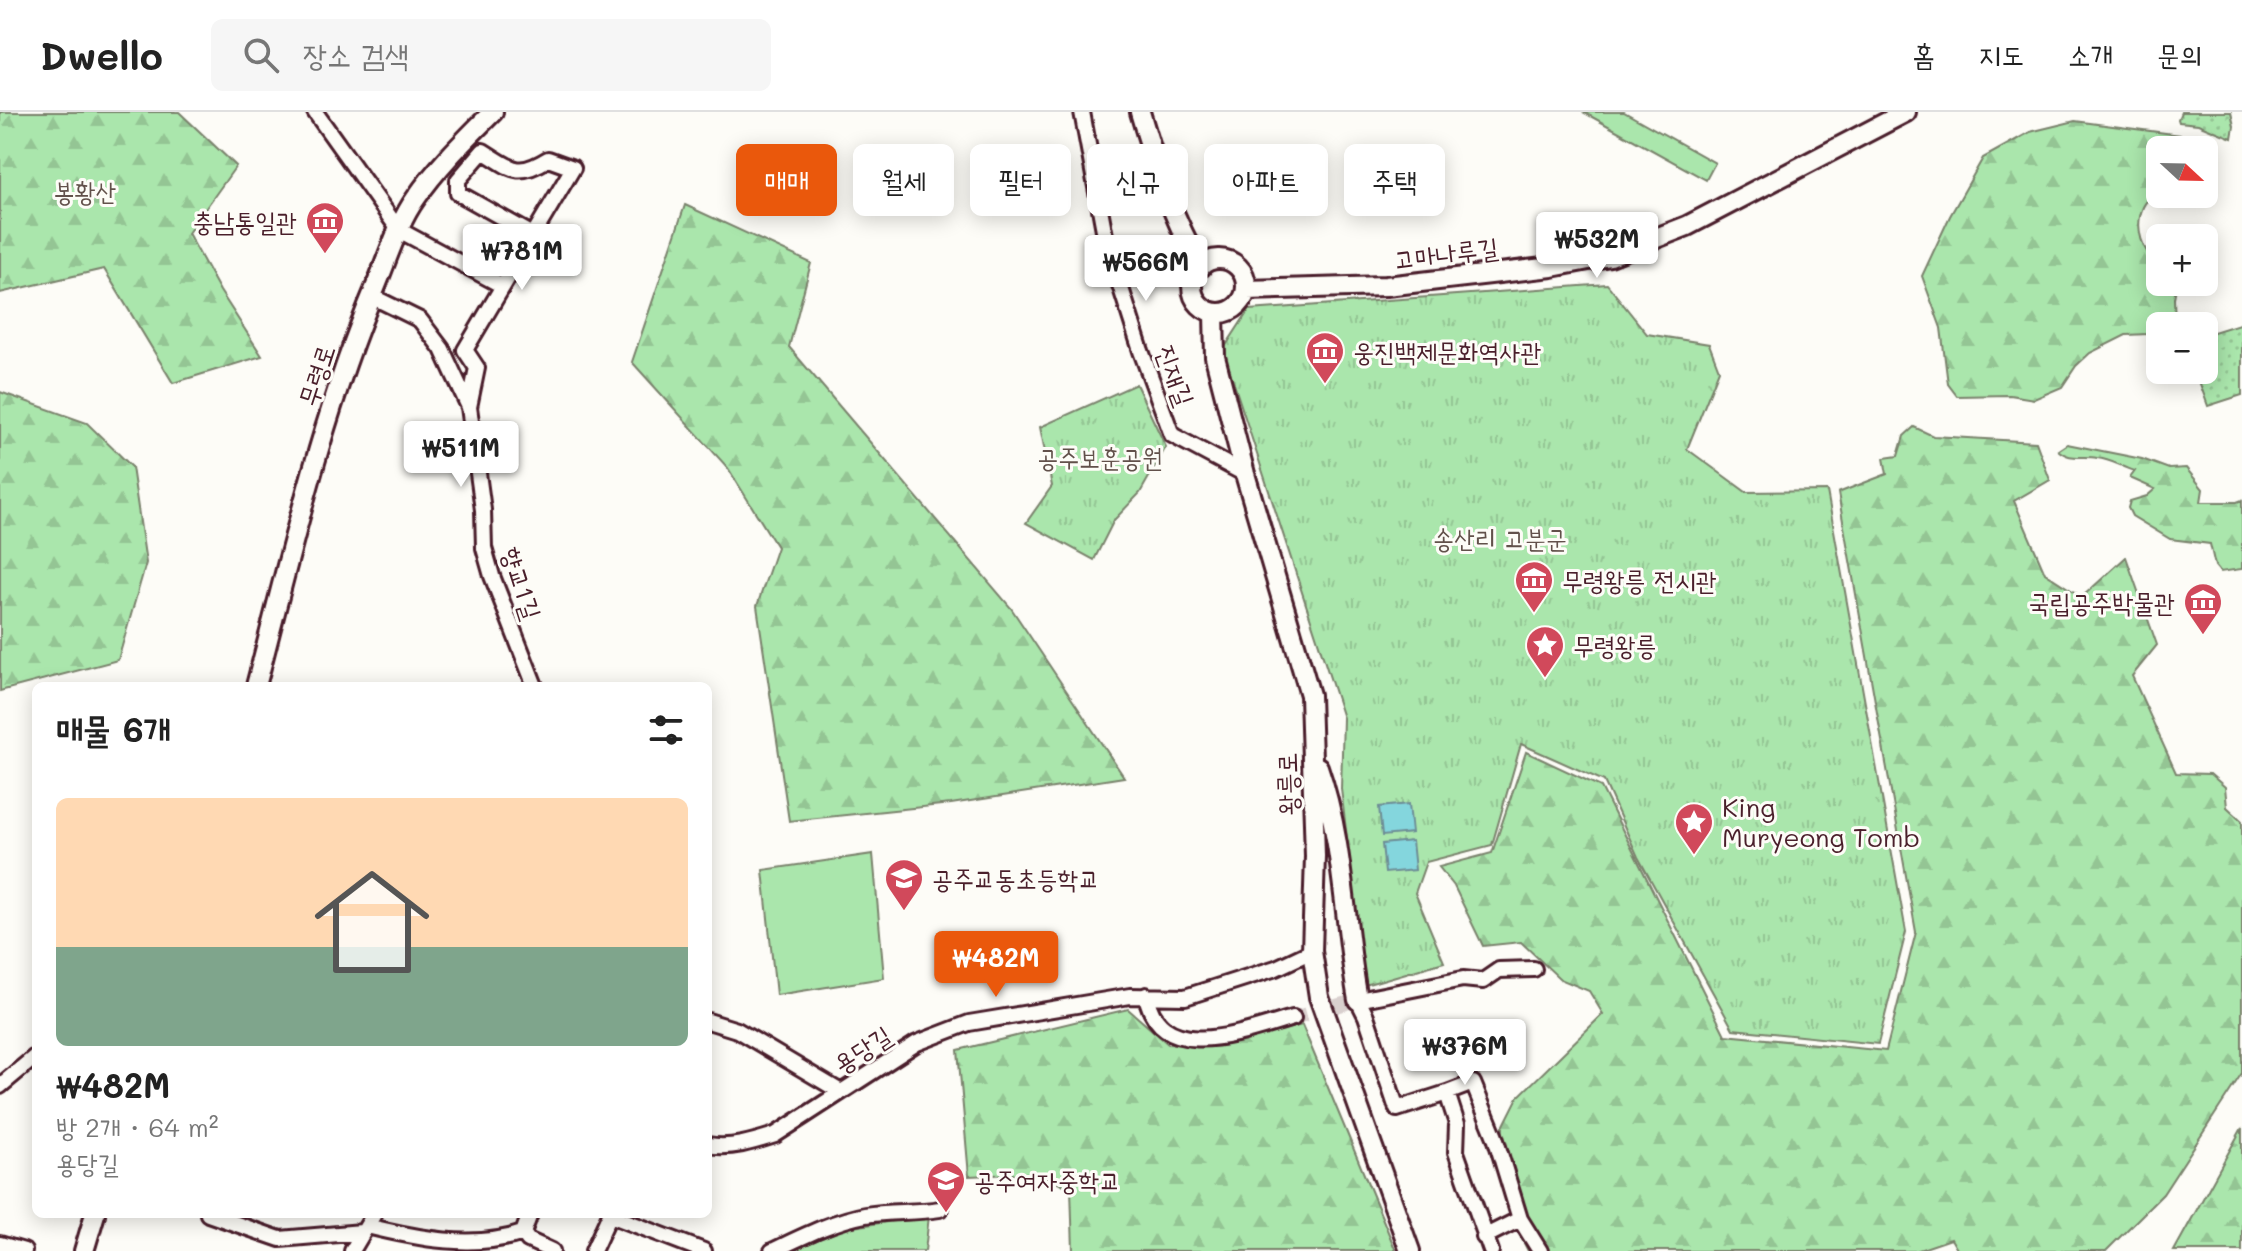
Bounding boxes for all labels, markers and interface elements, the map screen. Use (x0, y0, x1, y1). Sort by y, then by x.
search box (211, 19, 771, 91)
text: Dwello (40, 30, 163, 80)
icon: search (239, 33, 283, 77)
text: 장소 검색 (303, 34, 409, 74)
text: 홈 (1912, 36, 1935, 72)
text: 지도 (1979, 36, 2024, 72)
text: 소개 (2068, 36, 2113, 72)
text: 문의 (2157, 36, 2202, 72)
north arrow (2146, 136, 2218, 208)
map controls (2146, 136, 2218, 384)
chip: 매매 (736, 144, 837, 216)
chip: 월세 (853, 144, 954, 216)
chip: 필터 (970, 144, 1071, 216)
chip: 신규 (1087, 144, 1188, 216)
chip: 아파트 (1204, 144, 1328, 216)
chip: 주택 (1344, 144, 1445, 216)
park label: 봉황산 (54, 174, 116, 208)
museum icon: 충남통일관 (304, 200, 346, 255)
place label: 충남통일관 (192, 204, 297, 238)
pin: ₩532M (1541, 212, 1653, 280)
text: ₩532M (1554, 221, 1640, 255)
pin: ₩781M (466, 224, 578, 292)
button: + (2146, 224, 2218, 296)
street label: 고마나루길 (1392, 230, 1500, 276)
text: ₩781M (481, 233, 563, 267)
pin: ₩566M (1090, 235, 1202, 303)
text: ₩566M (1102, 244, 1190, 278)
button: − (2146, 312, 2218, 384)
museum icon: 웅진백제문화역사관 (1304, 330, 1346, 385)
place label: 웅진백제문화역사관 (1353, 334, 1541, 368)
street label: 무령로 (290, 340, 342, 410)
street label: 진재길 (1149, 340, 1203, 410)
pin: ₩511M (405, 421, 517, 489)
text: ₩511M (422, 430, 500, 464)
park label: 공주보훈공원 (1037, 440, 1163, 474)
park label: 송산리 고분군 (1433, 521, 1567, 555)
street label: 향교1길 (494, 542, 550, 624)
museum icon: 무령왕릉 전시관 (1513, 559, 1555, 614)
place label: 무령왕릉 전시관 (1562, 563, 1717, 597)
museum icon: 국립공주박물관 (2182, 581, 2224, 636)
place label: 국립공주박물관 (2029, 585, 2175, 619)
place icon: 무령왕릉 (1524, 624, 1566, 679)
place label: 무령왕릉 (1573, 628, 1657, 662)
text: 매물 6개 (56, 706, 171, 751)
icon: filters (644, 708, 688, 752)
street label: 왕릉로 (1269, 752, 1305, 816)
place label: King Muryeong Tomb (1722, 790, 1920, 854)
place icon: King Muryeong Tomb (1673, 801, 1715, 856)
icon: home (300, 850, 444, 994)
school or university icon: 공주교동초등학교 (883, 857, 925, 912)
place label: 공주교동초등학교 (932, 861, 1099, 895)
pin: ₩482M (940, 931, 1052, 999)
text: ₩482M (952, 940, 1040, 974)
street label: 용당길 (826, 1018, 898, 1080)
pin: ₩376M (1409, 1019, 1521, 1087)
text: ₩376M (1422, 1028, 1508, 1062)
text: ₩482M (56, 1062, 170, 1107)
text: 방 2개 · 64 m² (56, 1110, 218, 1144)
text: 용당길 (56, 1146, 119, 1180)
school or university icon: 공주여자중학교 (925, 1159, 967, 1214)
place label: 공주여자중학교 (974, 1163, 1120, 1197)

